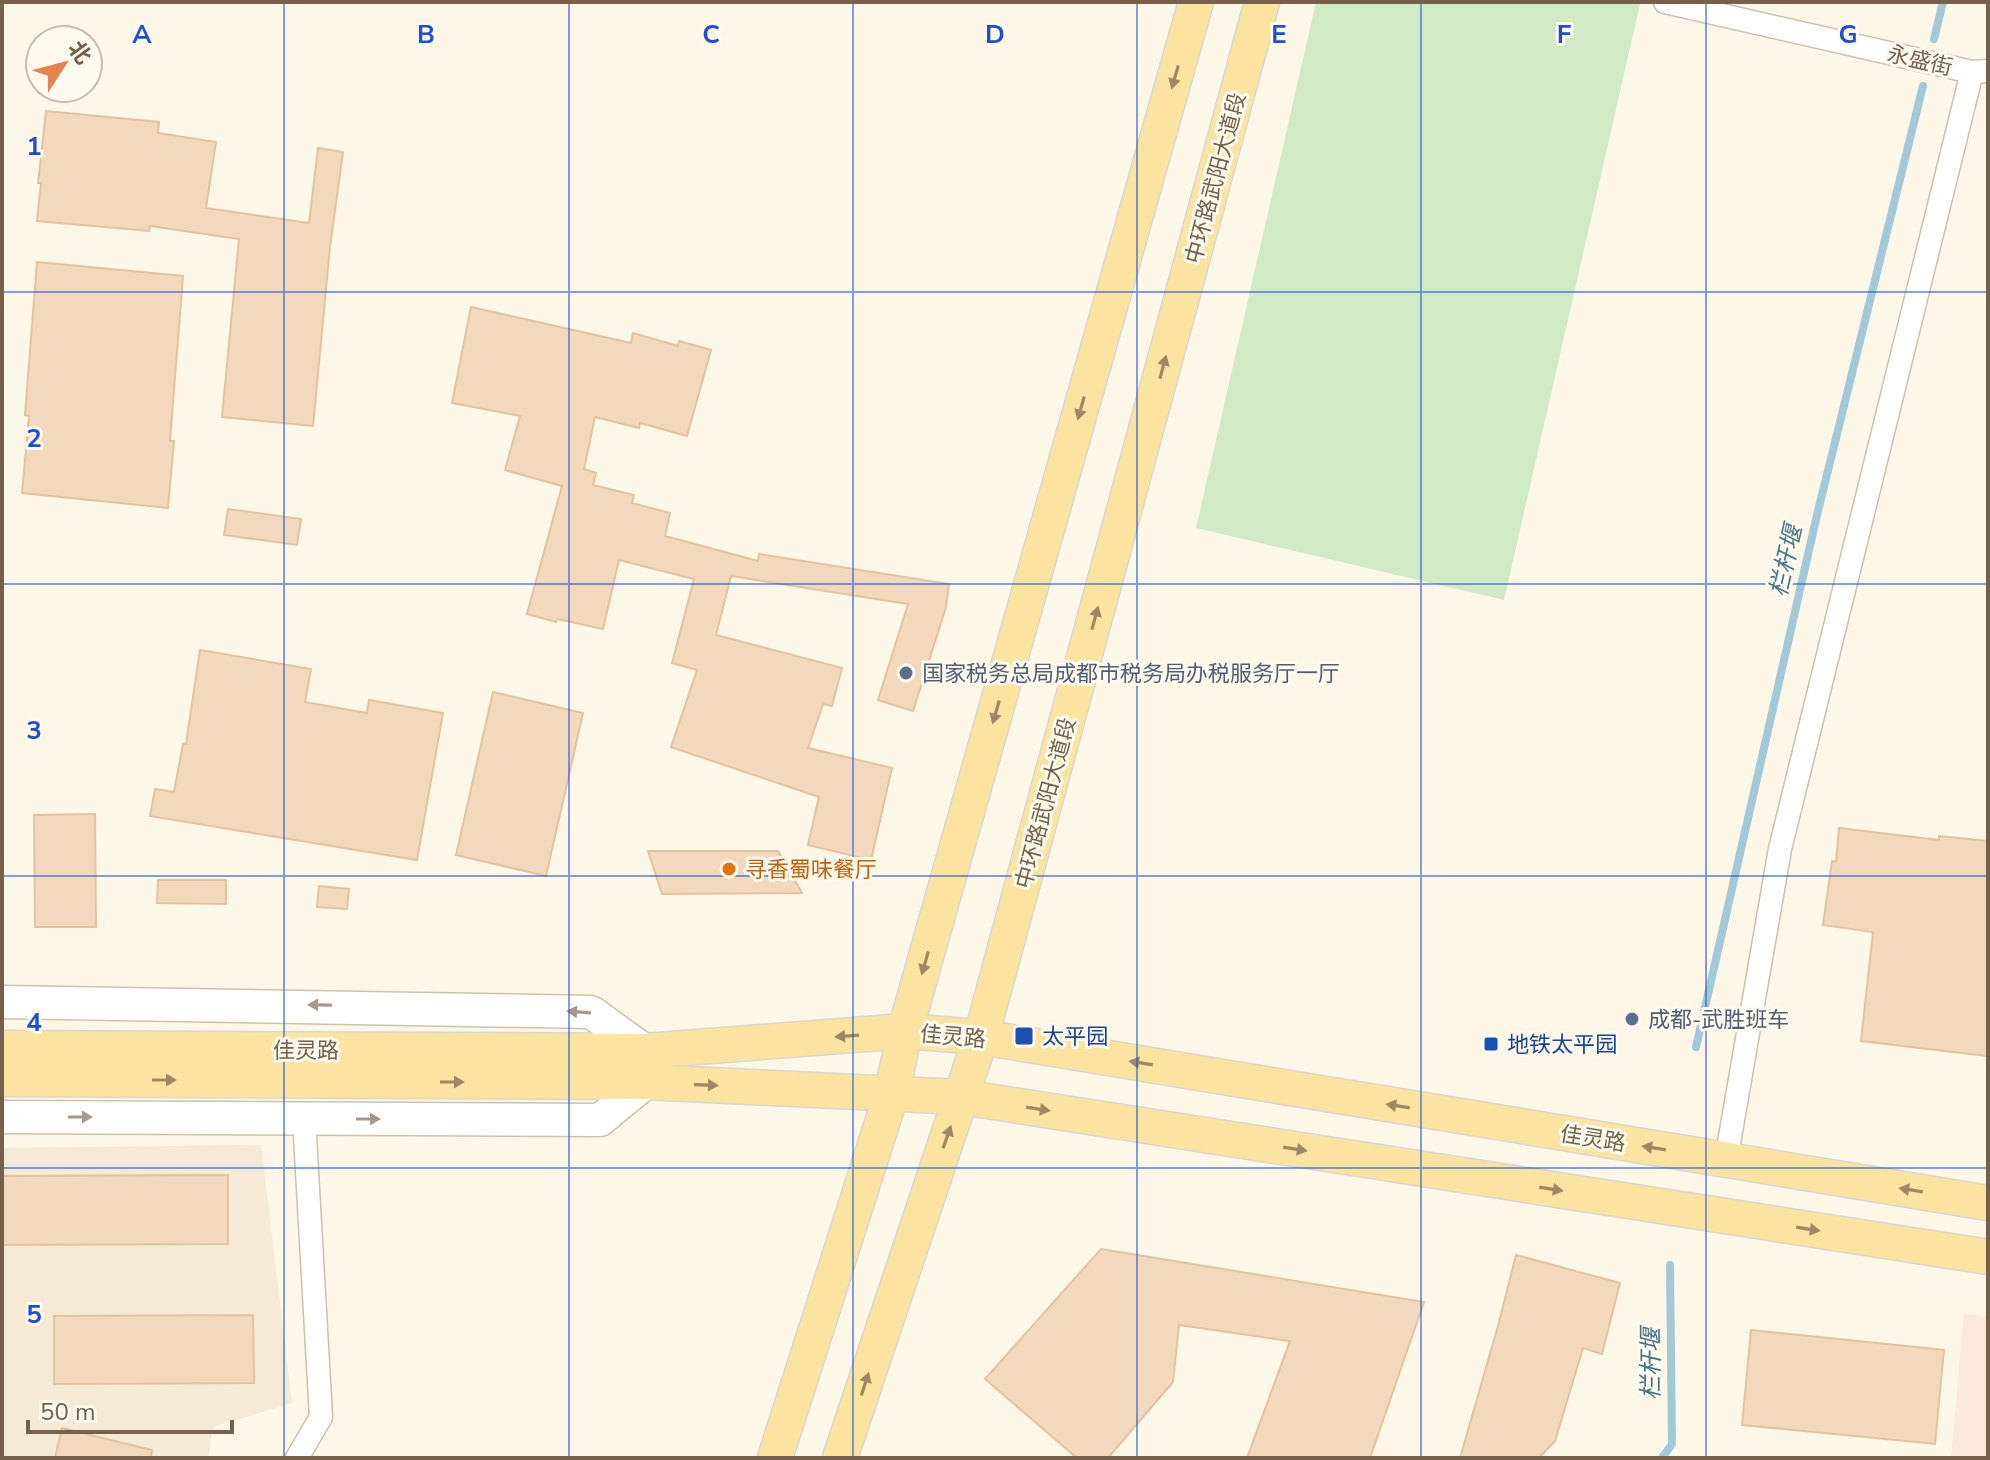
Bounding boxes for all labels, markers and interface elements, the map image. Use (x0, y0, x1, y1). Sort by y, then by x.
text: A (132, 17, 152, 52)
text: B (417, 17, 435, 52)
text: C (702, 17, 720, 52)
text: D (985, 17, 1005, 52)
text: E (1271, 17, 1287, 52)
text: F (1557, 17, 1571, 52)
text: G (1838, 17, 1858, 52)
north arrow (24, 24, 104, 104)
text: 北 (61, 35, 98, 71)
street label: 永盛街 (1884, 39, 1955, 83)
one-way arrow (1168, 66, 1181, 90)
street label: 中环路武阳大道段 (1179, 89, 1253, 267)
text: 1 (26, 129, 42, 164)
one-way arrow (1157, 355, 1170, 379)
one-way arrow (1075, 396, 1087, 421)
text: 2 (26, 421, 42, 456)
water label: 栏杆堰 (1762, 518, 1811, 600)
one-way arrow (1089, 606, 1102, 630)
place label: 国家税务总局成都市税务局办税服务厅一厅 (922, 659, 1340, 689)
marker: 国家税务总局成都市税务局办税服务厅一厅 (897, 664, 915, 682)
one-way arrow (989, 701, 1002, 725)
text: 3 (26, 713, 42, 748)
street label: 中环路武阳大道段 (1009, 714, 1083, 892)
place label: 寻香蜀味餐厅 (745, 855, 877, 885)
marker: 寻香蜀味餐厅 (720, 860, 738, 878)
one-way arrow (918, 951, 931, 975)
one-way arrow (307, 999, 332, 1012)
text: 4 (26, 1005, 42, 1040)
one-way arrow (566, 1005, 591, 1018)
place label: 成都-武胜班车 (1648, 1005, 1789, 1035)
marker: 成都-武胜班车 (1623, 1010, 1641, 1028)
street label: 佳灵路 (919, 1019, 987, 1055)
place label: 太平园 (1042, 1022, 1108, 1052)
marker: 太平园 (1013, 1025, 1035, 1047)
one-way arrow (834, 1030, 859, 1043)
place label: 地铁太平园 (1507, 1030, 1617, 1060)
marker: 地铁太平园 (1482, 1035, 1500, 1053)
street label: 佳灵路 (273, 1036, 339, 1066)
one-way arrow (1129, 1057, 1154, 1069)
one-way arrow (152, 1074, 177, 1086)
one-way arrow (440, 1076, 465, 1088)
one-way arrow (694, 1078, 719, 1091)
one-way arrow (1385, 1099, 1410, 1111)
one-way arrow (1026, 1103, 1051, 1115)
one-way arrow (68, 1111, 93, 1123)
one-way arrow (356, 1113, 381, 1125)
street label: 佳灵路 (1558, 1119, 1628, 1159)
one-way arrow (941, 1125, 954, 1149)
one-way arrow (1642, 1141, 1667, 1154)
one-way arrow (1282, 1143, 1307, 1156)
one-way arrow (1539, 1183, 1564, 1196)
one-way arrow (1898, 1183, 1923, 1196)
one-way arrow (1796, 1223, 1821, 1236)
text: 5 (26, 1297, 42, 1332)
water label: 栏杆堰 (1635, 1324, 1667, 1400)
one-way arrow (859, 1372, 872, 1396)
scale bar (28, 1384, 232, 1434)
text: 50 m (40, 1396, 96, 1428)

